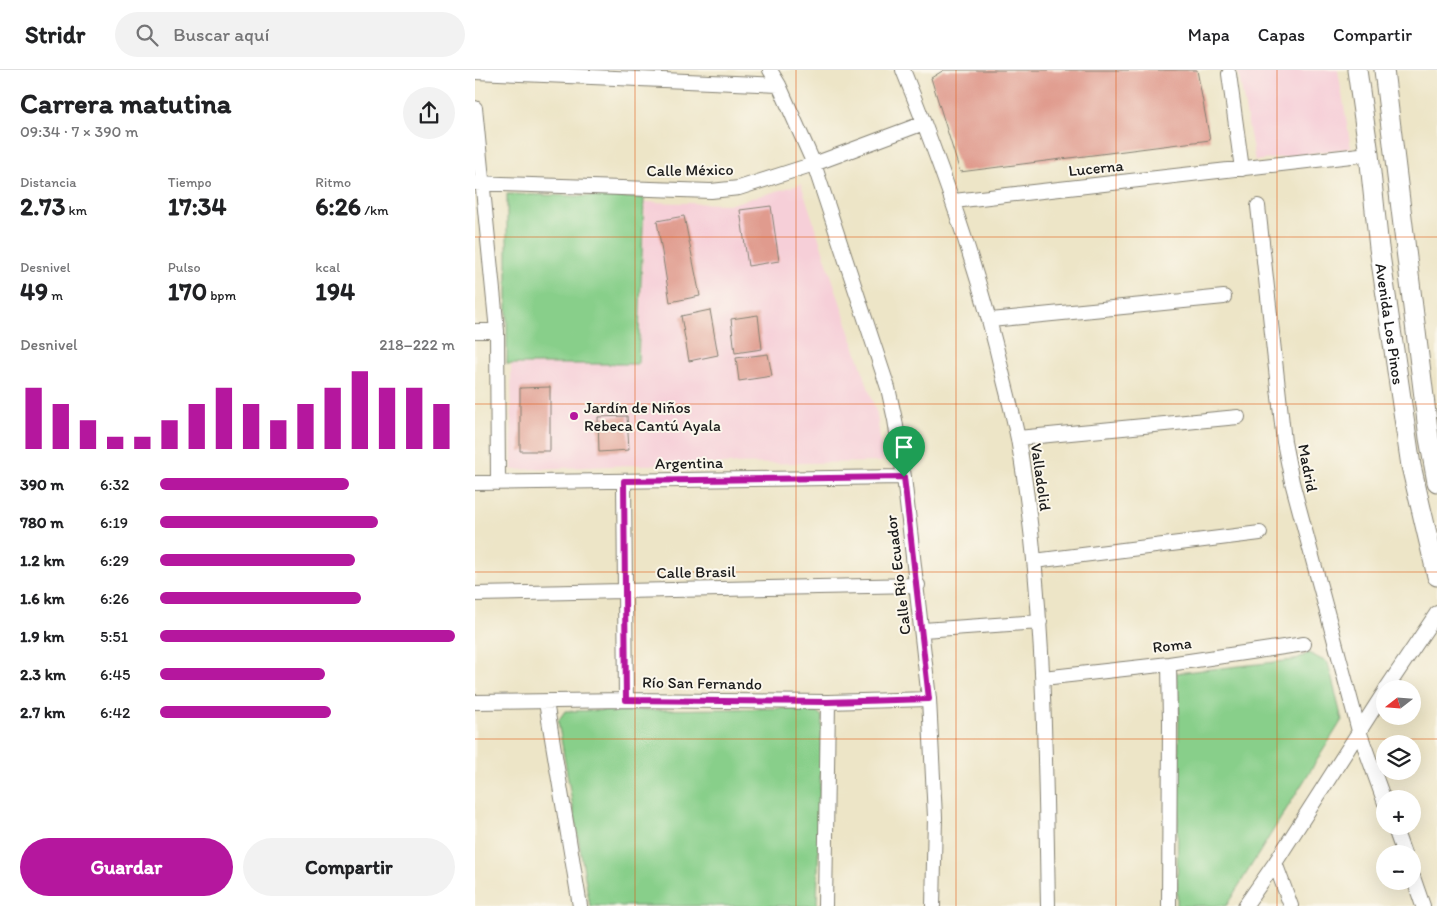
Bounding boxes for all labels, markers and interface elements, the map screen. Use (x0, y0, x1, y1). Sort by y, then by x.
search box (115, 12, 465, 57)
text: Stridr (25, 20, 85, 49)
icon: search (133, 21, 161, 49)
text: Buscar aquí (173, 23, 269, 46)
text: Mapa (1188, 24, 1230, 46)
text: Capas (1258, 24, 1305, 46)
text: Compartir (1333, 24, 1412, 46)
text: Carrera matutina (20, 86, 231, 120)
button: share (403, 87, 455, 139)
text: 09:34 · 7 × 390 m (20, 122, 138, 141)
street label: Lucerna (1068, 156, 1125, 180)
street label: Calle México (646, 160, 734, 180)
text: Distancia (20, 174, 77, 191)
text: Tiempo (168, 174, 212, 191)
text: Ritmo (315, 174, 351, 191)
text: 2.73 (20, 191, 65, 221)
text: 17:34 (168, 191, 226, 221)
text: 6:26 (315, 191, 361, 221)
text: km (65, 202, 87, 219)
text: /km (361, 202, 389, 219)
text: Desnivel (20, 259, 70, 276)
text: Pulso (168, 259, 201, 276)
text: kcal (315, 259, 340, 276)
street label: Avenida Los Pinos (1372, 262, 1408, 386)
text: 49 (20, 276, 48, 306)
text: 170 (168, 276, 207, 306)
text: 194 (315, 276, 355, 306)
text: m (48, 287, 63, 304)
text: bpm (207, 287, 236, 304)
text: Desnivel (20, 335, 78, 354)
text: 218–222 m (379, 335, 455, 354)
place label: Jardín de Niños Rebeca Cantú Ayala (584, 398, 721, 435)
marker: Jardín de Niños Rebeca Cantú Ayala (568, 410, 580, 422)
pin (883, 426, 925, 477)
icon: arrive (890, 433, 918, 461)
street label: Valladolid (1027, 442, 1055, 512)
street label: Madrid (1294, 442, 1322, 494)
street label: Argentina (655, 453, 724, 473)
text: 390 m (20, 475, 64, 494)
text: 6:32 (100, 475, 130, 494)
text: 780 m (20, 513, 64, 532)
text: 6:19 (100, 513, 128, 532)
street label: Calle Río Ecuador (881, 513, 915, 636)
text: 1.2 km (20, 551, 65, 570)
text: 6:29 (100, 551, 129, 570)
street label: Calle Brasil (656, 562, 736, 582)
text: 1.6 km (20, 589, 65, 608)
text: 6:26 (100, 589, 129, 608)
text: 1.9 km (20, 627, 64, 646)
text: 5:51 (100, 627, 128, 646)
street label: Roma (1151, 633, 1193, 657)
text: 2.3 km (20, 665, 66, 684)
text: 6:45 (100, 665, 130, 684)
street label: Río San Fernando (642, 672, 762, 694)
north arrow (1376, 680, 1421, 725)
map controls (1376, 680, 1421, 890)
text: 2.7 km (20, 703, 65, 722)
text: 6:42 (100, 703, 130, 722)
button: layers (1376, 735, 1421, 780)
button: + (1376, 790, 1421, 835)
button: Guardar (20, 838, 233, 896)
button: Compartir (243, 838, 455, 896)
button: − (1376, 845, 1421, 890)

